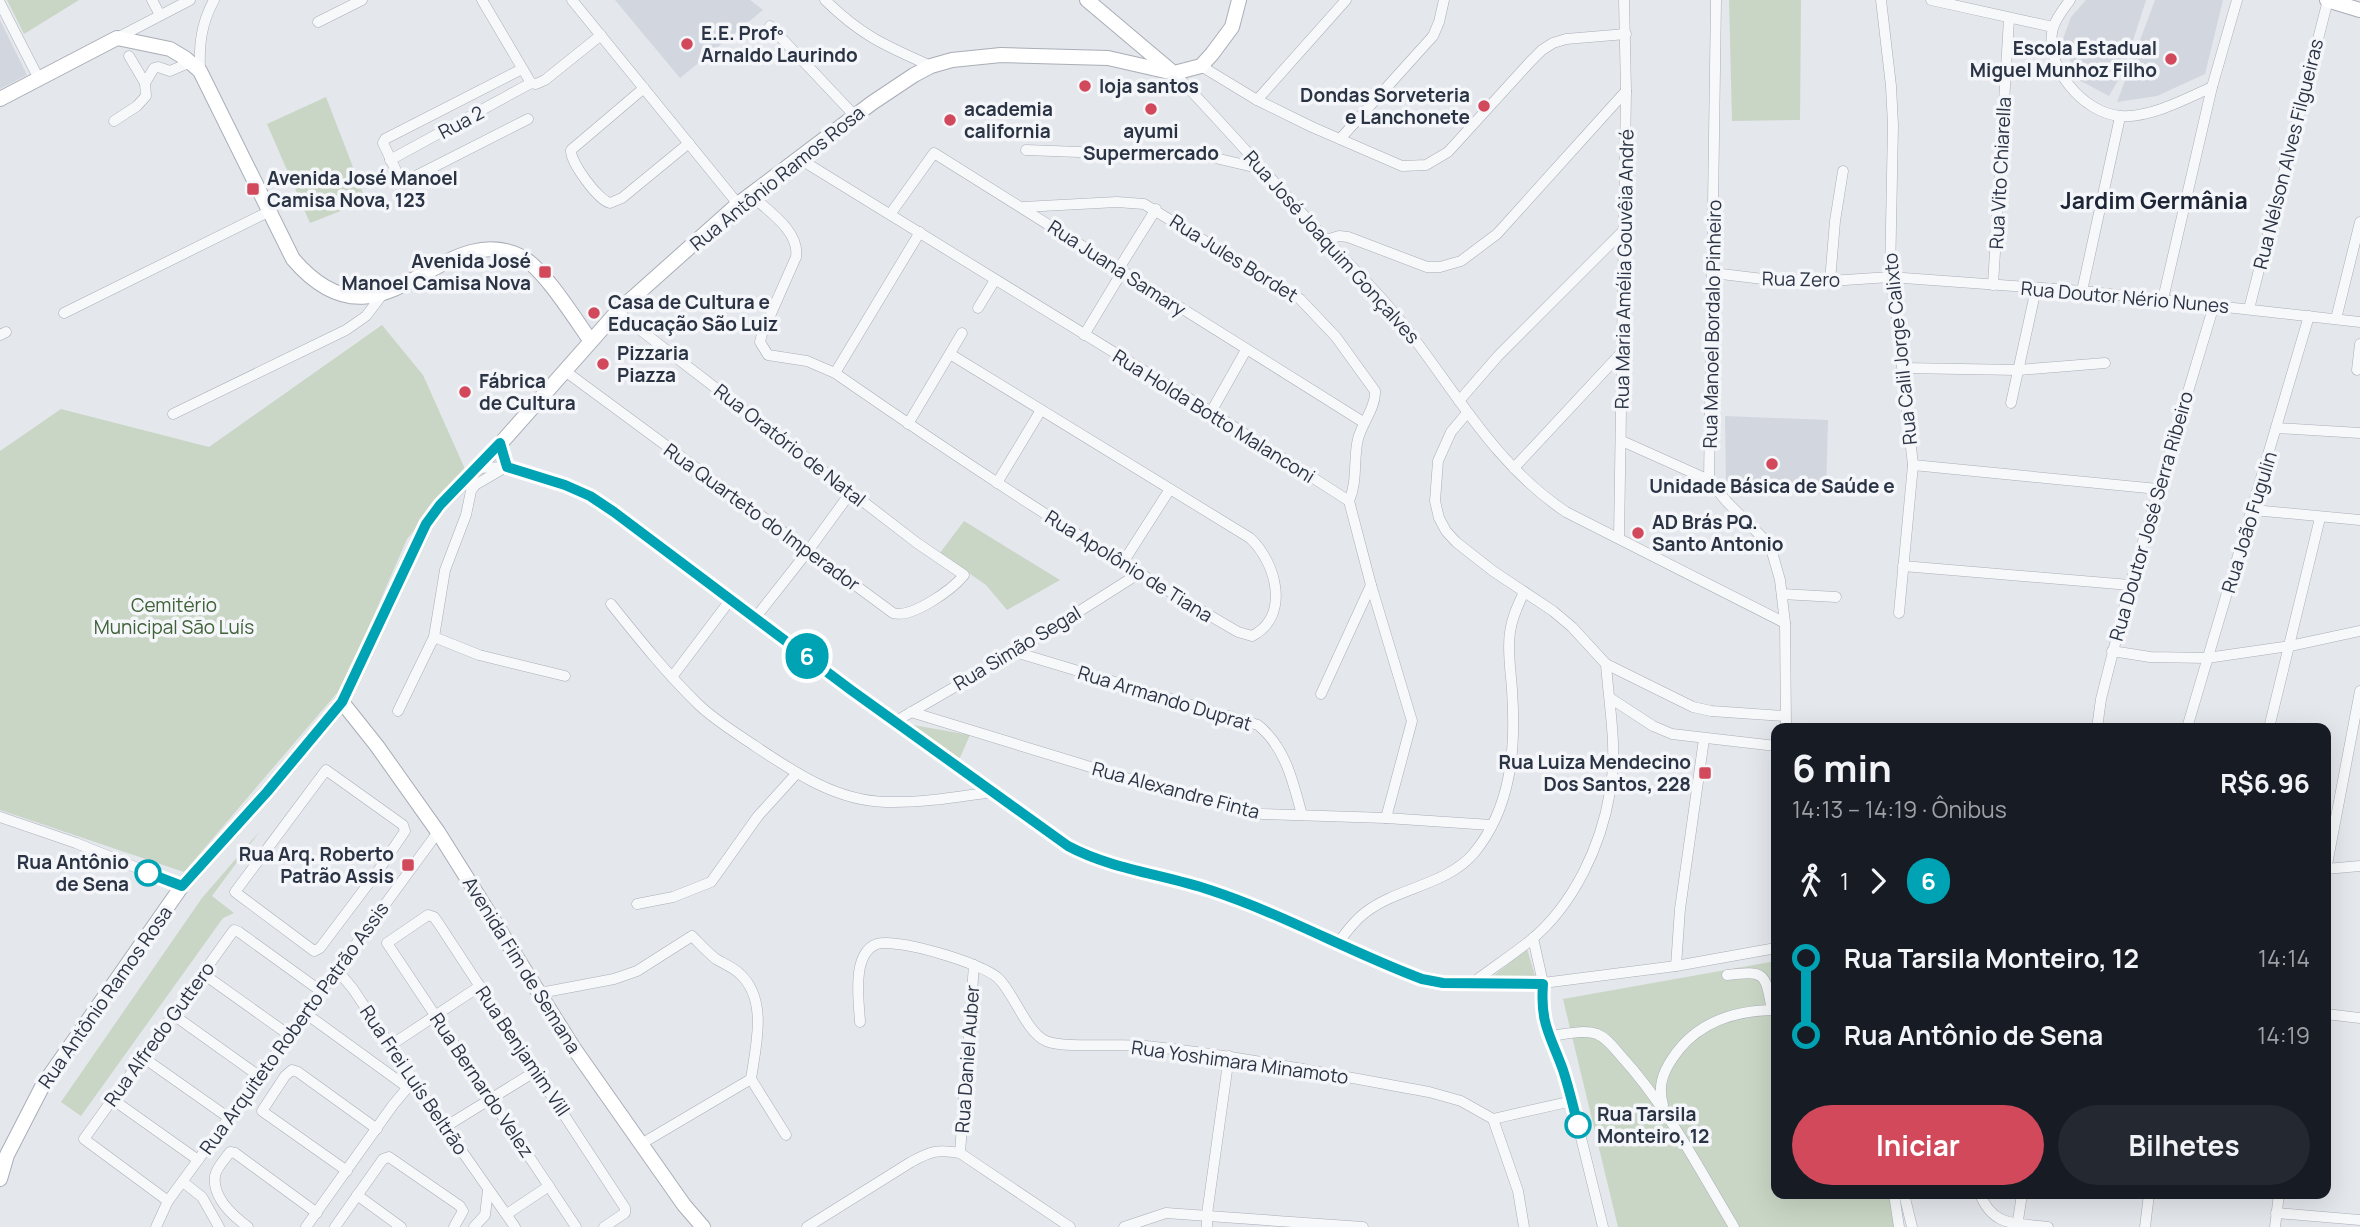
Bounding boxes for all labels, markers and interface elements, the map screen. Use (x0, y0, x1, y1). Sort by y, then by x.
place label: E.E. Profº Arnaldo Laurindo (701, 20, 858, 68)
place label: Escola Estadual Miguel Munhoz Filho (1970, 35, 2157, 83)
marker: E.E. Profº Arnaldo Laurindo (679, 36, 695, 52)
street label: Rua Nélson Alves Filgueiras (2247, 36, 2329, 272)
marker: Escola Estadual Miguel Munhoz Filho (2163, 51, 2179, 67)
place label: loja santos (1099, 73, 1199, 99)
marker: loja santos (1077, 78, 1093, 94)
place label: Dondas Sorveteria e Lanchonete (1300, 82, 1470, 130)
place label: academia california (964, 96, 1053, 144)
street label: Rua Vito Chiarella (1983, 96, 2017, 250)
marker: Dondas Sorveteria e Lanchonete (1476, 98, 1492, 114)
street label: Rua 2 (434, 99, 488, 145)
street label: Rua Antônio Ramos Rosa (684, 100, 870, 256)
marker: ayumi Supermercado (1143, 101, 1159, 117)
marker: academia california (942, 112, 958, 128)
place label: ayumi Supermercado (1083, 118, 1219, 166)
street label: Rua Maria Amélia Gouvêia André (1609, 129, 1639, 409)
street label: Rua José Joaquim Gonçalves (1238, 145, 1426, 349)
place label: Avenida José Manoel Camisa Nova, 123 (267, 165, 458, 213)
marker: Avenida José Manoel Camisa Nova, 123 (245, 181, 261, 197)
district label: Jardim Germânia (2060, 184, 2248, 216)
street label: Rua Manoel Bordalo Pinheiro (1697, 199, 1727, 449)
street label: Rua Jules Bordet (1165, 208, 1303, 308)
street label: Rua Juana Samary (1043, 214, 1191, 322)
place label: Avenida José Manoel Camisa Nova (341, 248, 531, 296)
street label: Rua Calil Jorge Calixto (1877, 252, 1923, 446)
marker: Avenida José Manoel Camisa Nova (537, 264, 553, 280)
street label: Rua Zero (1762, 265, 1840, 293)
street label: Rua Doutor Nério Nunes (2020, 275, 2230, 319)
place label: Casa de Cultura e Educação São Luiz (608, 289, 778, 337)
marker: Casa de Cultura e Educação São Luiz (586, 305, 602, 321)
place label: Pizzaria Piazza (617, 340, 689, 388)
street label: Rua Holda Botto Malanconi (1108, 343, 1320, 489)
marker: Pizzaria Piazza (595, 356, 611, 372)
place label: Fábrica de Cultura (479, 368, 576, 416)
street label: Rua Oratório de Natal (709, 378, 871, 512)
marker: Fábrica de Cultura (457, 384, 473, 400)
street label: Rua Doutor José Serra Ribeiro (2103, 388, 2199, 644)
street label: Rua Quarteto do Imperador (659, 437, 865, 597)
street label: Rua João Fugulin (2215, 448, 2283, 596)
marker: Unidade Básica de Saúde e (1764, 456, 1780, 472)
place label: Unidade Básica de Saúde e (1649, 473, 1895, 499)
street label: Rua Apolônio de Tiana (1040, 504, 1218, 628)
place label: AD Brás PQ. Santo Antonio (1652, 509, 1784, 557)
marker: AD Brás PQ. Santo Antonio (1630, 525, 1646, 541)
park label: Cemitério Municipal São Luís (94, 592, 254, 640)
street label: Rua Simão Segal (948, 600, 1086, 696)
line badge: 6 (784, 633, 830, 679)
text: 6 (800, 639, 814, 672)
street label: Rua Armando Duprat (1075, 659, 1255, 737)
text: 6 min (1792, 741, 1892, 793)
place label: Rua Luiza Mendecino Dos Santos, 228 (1498, 749, 1691, 797)
street label: Rua Alexandre Finta (1089, 755, 1263, 825)
marker: Rua Luiza Mendecino Dos Santos, 228 (1697, 765, 1713, 781)
text: R$6.96 (2220, 765, 2310, 801)
text: 14:13 – 14:19 · Ônibus (1792, 793, 2007, 825)
place label: Rua Arq. Roberto Patrão Assis (239, 841, 394, 889)
place label: Rua Antônio de Sena (17, 849, 129, 897)
marker: Rua Arq. Roberto Patrão Assis (400, 857, 416, 873)
marker: Rua Antônio de Sena (135, 860, 161, 886)
icon: walk (1792, 862, 1830, 900)
icon: forward (1859, 862, 1897, 900)
text: 6 (1921, 864, 1936, 897)
text: 1 (1840, 865, 1849, 897)
street label: Avenida Fim de Semana (457, 872, 587, 1058)
street label: Rua Arquiteto Roberto Patrão Assis (193, 896, 395, 1160)
street label: Rua Antônio Ramos Rosa (32, 901, 178, 1093)
text: Rua Tarsila Monteiro, 12 (1844, 940, 2139, 976)
text: 14:14 (2258, 942, 2310, 974)
street label: Rua Alfredo Guttero (98, 957, 220, 1111)
street label: Rua Benjamim Vill (470, 981, 576, 1121)
street label: Rua Daniel Auber (949, 984, 985, 1134)
street label: Rua Frei Luís Beltrão (354, 1000, 474, 1160)
street label: Rua Bernardo Velez (424, 1008, 540, 1162)
text: Rua Antônio de Sena (1844, 1017, 2103, 1053)
text: 14:19 (2257, 1019, 2310, 1051)
street label: Rua Yoshimara Minamoto (1130, 1034, 1350, 1090)
place label: Rua Tarsila Monteiro, 12 (1597, 1101, 1709, 1149)
button: Iniciar (1792, 1105, 2044, 1185)
button: Bilhetes (2058, 1105, 2310, 1185)
marker: Rua Tarsila Monteiro, 12 (1565, 1112, 1591, 1138)

